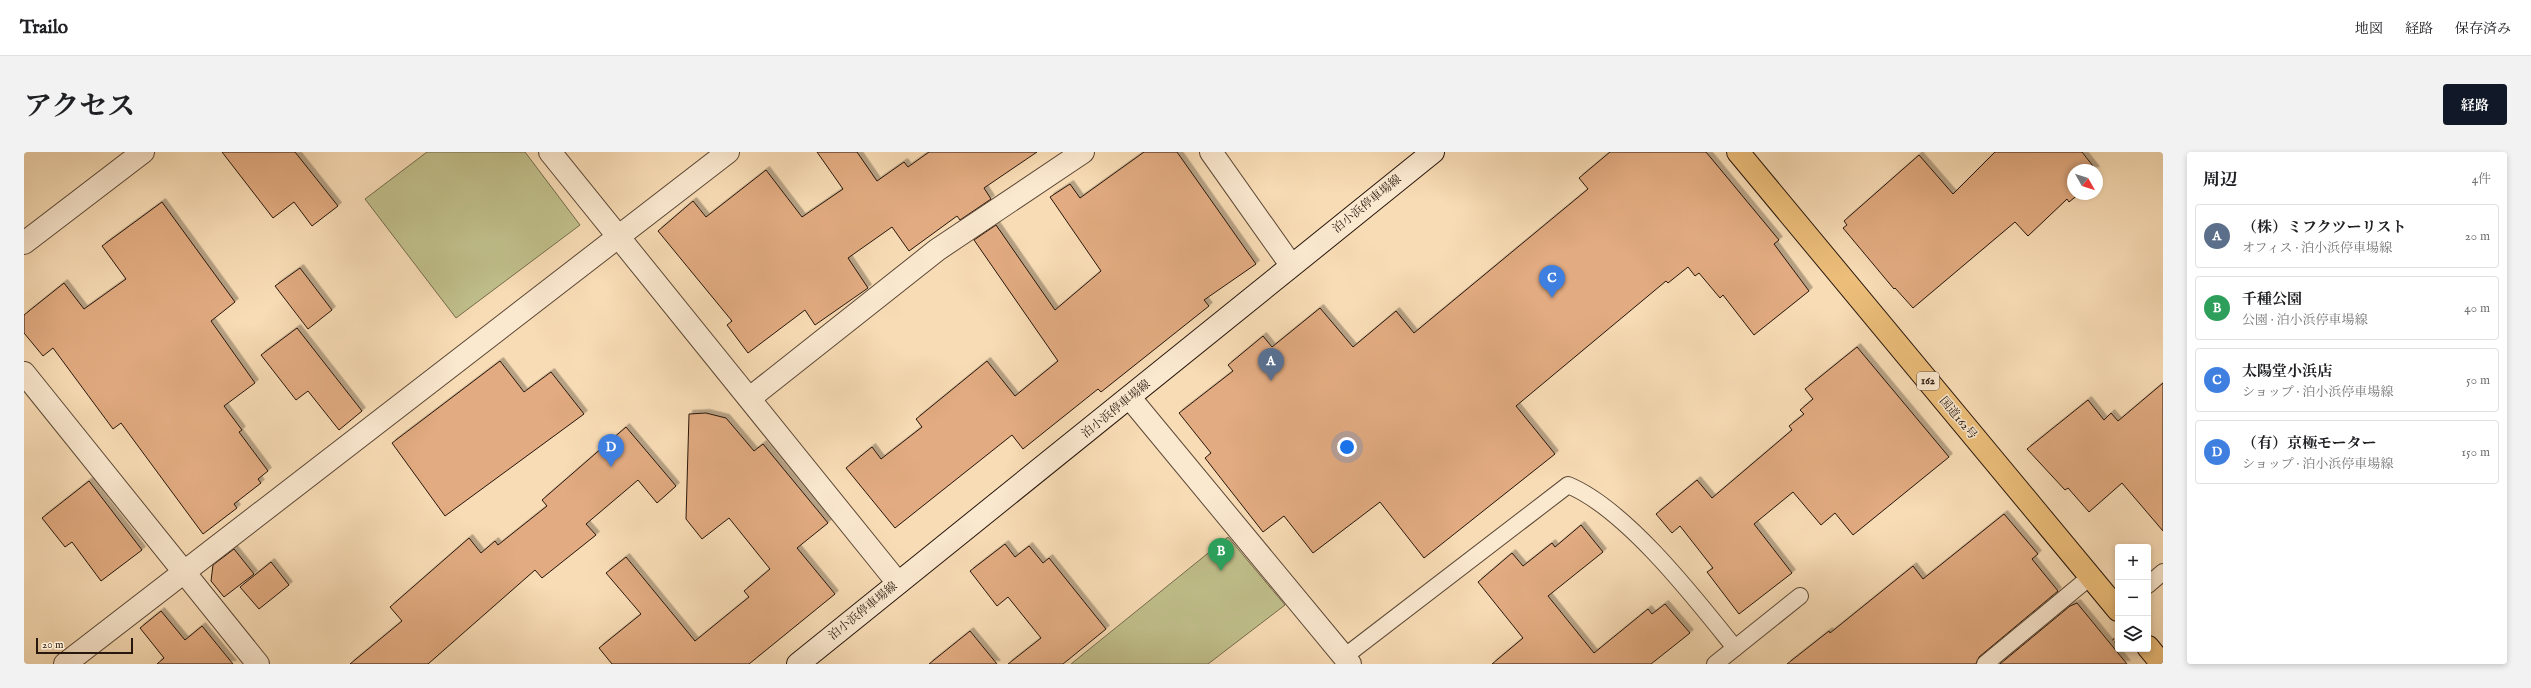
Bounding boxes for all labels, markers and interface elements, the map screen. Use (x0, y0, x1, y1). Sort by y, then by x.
text: Trailo (20, 16, 68, 40)
text: 地図 (2355, 20, 2383, 38)
text: 経路 (2405, 20, 2433, 38)
text: 保存済み (2455, 20, 2511, 38)
button: 経路 (2443, 84, 2507, 125)
text: アクセス (24, 90, 135, 125)
north arrow (2067, 164, 2103, 200)
text: 周辺 (2203, 170, 2237, 191)
text: 4件 (2472, 171, 2491, 188)
street label: 泊小浜停車場線 (1330, 172, 1404, 236)
text: （株）ミフクツーリスト (2242, 218, 2406, 237)
text: A (2213, 228, 2221, 245)
text: 20 m (2465, 228, 2490, 245)
text: オフィス · 泊小浜停車場線 (2242, 240, 2392, 257)
pin: C (1539, 265, 1565, 298)
text: 千種公園 (2242, 290, 2302, 309)
text: B (2213, 300, 2221, 317)
text: 40 m (2464, 300, 2490, 317)
text: 公園 · 泊小浜停車場線 (2242, 312, 2368, 329)
pin: A (1258, 348, 1284, 381)
text: 太陽堂小浜店 (2242, 362, 2332, 381)
road number: 162 (1917, 372, 1939, 390)
text: C (2212, 372, 2222, 389)
text: 50 m (2466, 372, 2490, 389)
street label: 泊小浜停車場線 (1079, 377, 1153, 441)
text: ショップ · 泊小浜停車場線 (2242, 384, 2393, 401)
street label: 国道162号 (1936, 394, 1980, 442)
pin: D (598, 434, 624, 467)
text: （有）京極モーター (2242, 434, 2376, 453)
your location (1337, 437, 1357, 457)
text: D (2212, 444, 2222, 461)
text: 150 m (2461, 444, 2490, 461)
text: ショップ · 泊小浜停車場線 (2242, 456, 2393, 473)
pin: B (1208, 538, 1234, 571)
map controls (2115, 544, 2151, 652)
button: + (2115, 544, 2151, 580)
street label: 泊小浜停車場線 (826, 579, 900, 643)
button: − (2115, 580, 2151, 616)
button: layers (2115, 616, 2151, 652)
scale bar (36, 636, 133, 655)
text: 20 m (42, 638, 63, 652)

